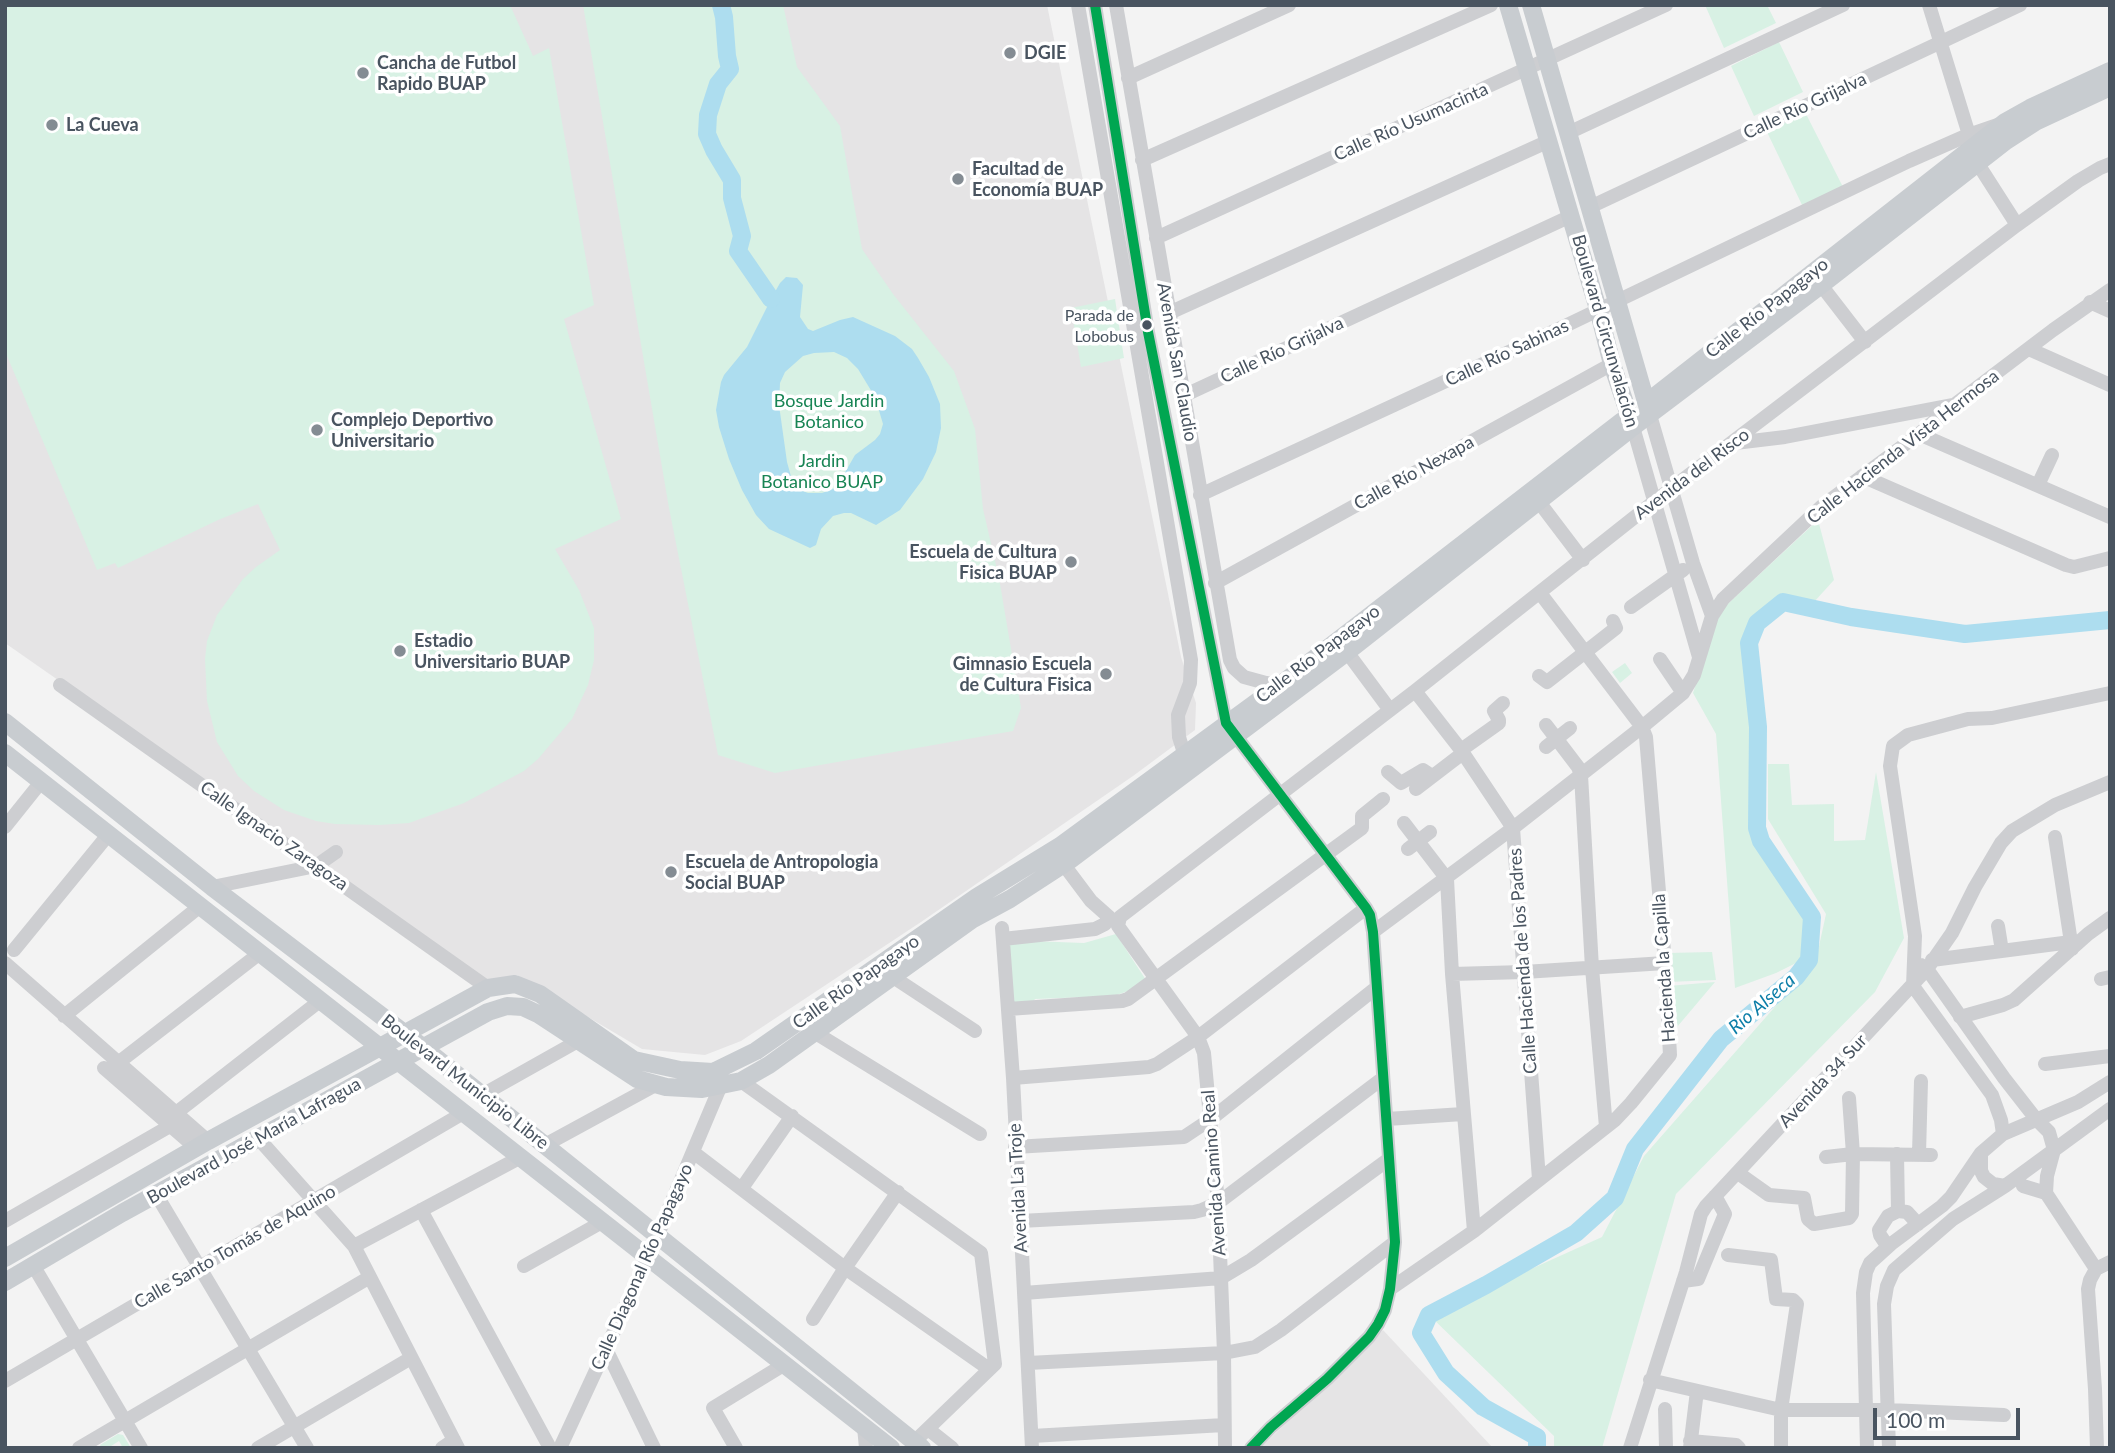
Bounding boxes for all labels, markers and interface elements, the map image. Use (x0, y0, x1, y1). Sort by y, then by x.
place label: DGIE (1024, 42, 1066, 64)
marker: DGIE (1002, 45, 1018, 61)
place label: Cancha de Futbol Rapido BUAP (377, 52, 516, 94)
marker: Cancha de Futbol Rapido BUAP (355, 65, 371, 81)
street label: Calle Río Grijalva (1740, 68, 1870, 144)
street label: Calle Río Usumacinta (1331, 78, 1491, 166)
place label: La Cueva (66, 114, 139, 136)
marker: La Cueva (44, 117, 60, 133)
place label: Facultad de Economía BUAP (972, 158, 1103, 200)
marker: Facultad de Economía BUAP (950, 171, 966, 187)
street label: Boulevard Circunvalación (1567, 232, 1643, 430)
street label: Calle Río Papagayo (1701, 253, 1833, 363)
street label: Avenida San Claudio (1152, 281, 1202, 443)
place label: Parada de Lobobus (1065, 306, 1134, 344)
street label: Calle Río Grijalva (1217, 312, 1347, 388)
street label: Calle Río Sabinas (1442, 315, 1572, 391)
marker: Parada de Lobobus (1140, 318, 1154, 332)
street label: Calle Hacienda Vista Hermosa (1803, 365, 2003, 529)
park label: Bosque Jardin Botanico (774, 390, 884, 432)
place label: Complejo Deportivo Universitario (331, 409, 493, 452)
marker: Complejo Deportivo Universitario (309, 422, 325, 438)
street label: Avenida del Risco (1630, 424, 1754, 524)
street label: Calle Río Nexapa (1350, 431, 1478, 515)
park label: Jardin Botanico BUAP (761, 450, 883, 492)
place label: Escuela de Cultura Fisica BUAP (909, 541, 1057, 584)
marker: Escuela de Cultura Fisica BUAP (1063, 554, 1079, 570)
street label: Calle Río Papagayo (1252, 600, 1384, 708)
place label: Estadio Universitario BUAP (414, 630, 570, 672)
marker: Estadio Universitario BUAP (392, 643, 408, 659)
place label: Gimnasio Escuela de Cultura Fisica (953, 653, 1092, 696)
marker: Gimnasio Escuela de Cultura Fisica (1098, 666, 1114, 682)
street label: Calle Ignacio Zaragoza (196, 777, 352, 895)
street label: Calle Hacienda de los Padres (1504, 847, 1542, 1075)
place label: Escuela de Antropologia Social BUAP (685, 851, 878, 894)
marker: Escuela de Antropologia Social BUAP (663, 864, 679, 880)
street label: Hacienda la Capilla (1648, 893, 1680, 1043)
street label: Calle Río Papagayo (788, 930, 924, 1034)
water label: Rio Alseca (1724, 969, 1800, 1039)
street label: Boulevard Municipio Libre (377, 1010, 553, 1154)
street label: Avenida 34 Sur (1774, 1030, 1872, 1132)
street label: Boulevard José María Lafragua (143, 1073, 365, 1209)
street label: Avenida Camino Real (1197, 1089, 1231, 1257)
street label: Avenida La Troje (1004, 1123, 1032, 1253)
street label: Calle Diagonal Río Papagayo (587, 1160, 697, 1374)
street label: Calle Santo Tomás de Aquino (130, 1180, 340, 1314)
scale bar (1877, 1394, 2024, 1438)
text: 100 m (1886, 1407, 1945, 1432)

